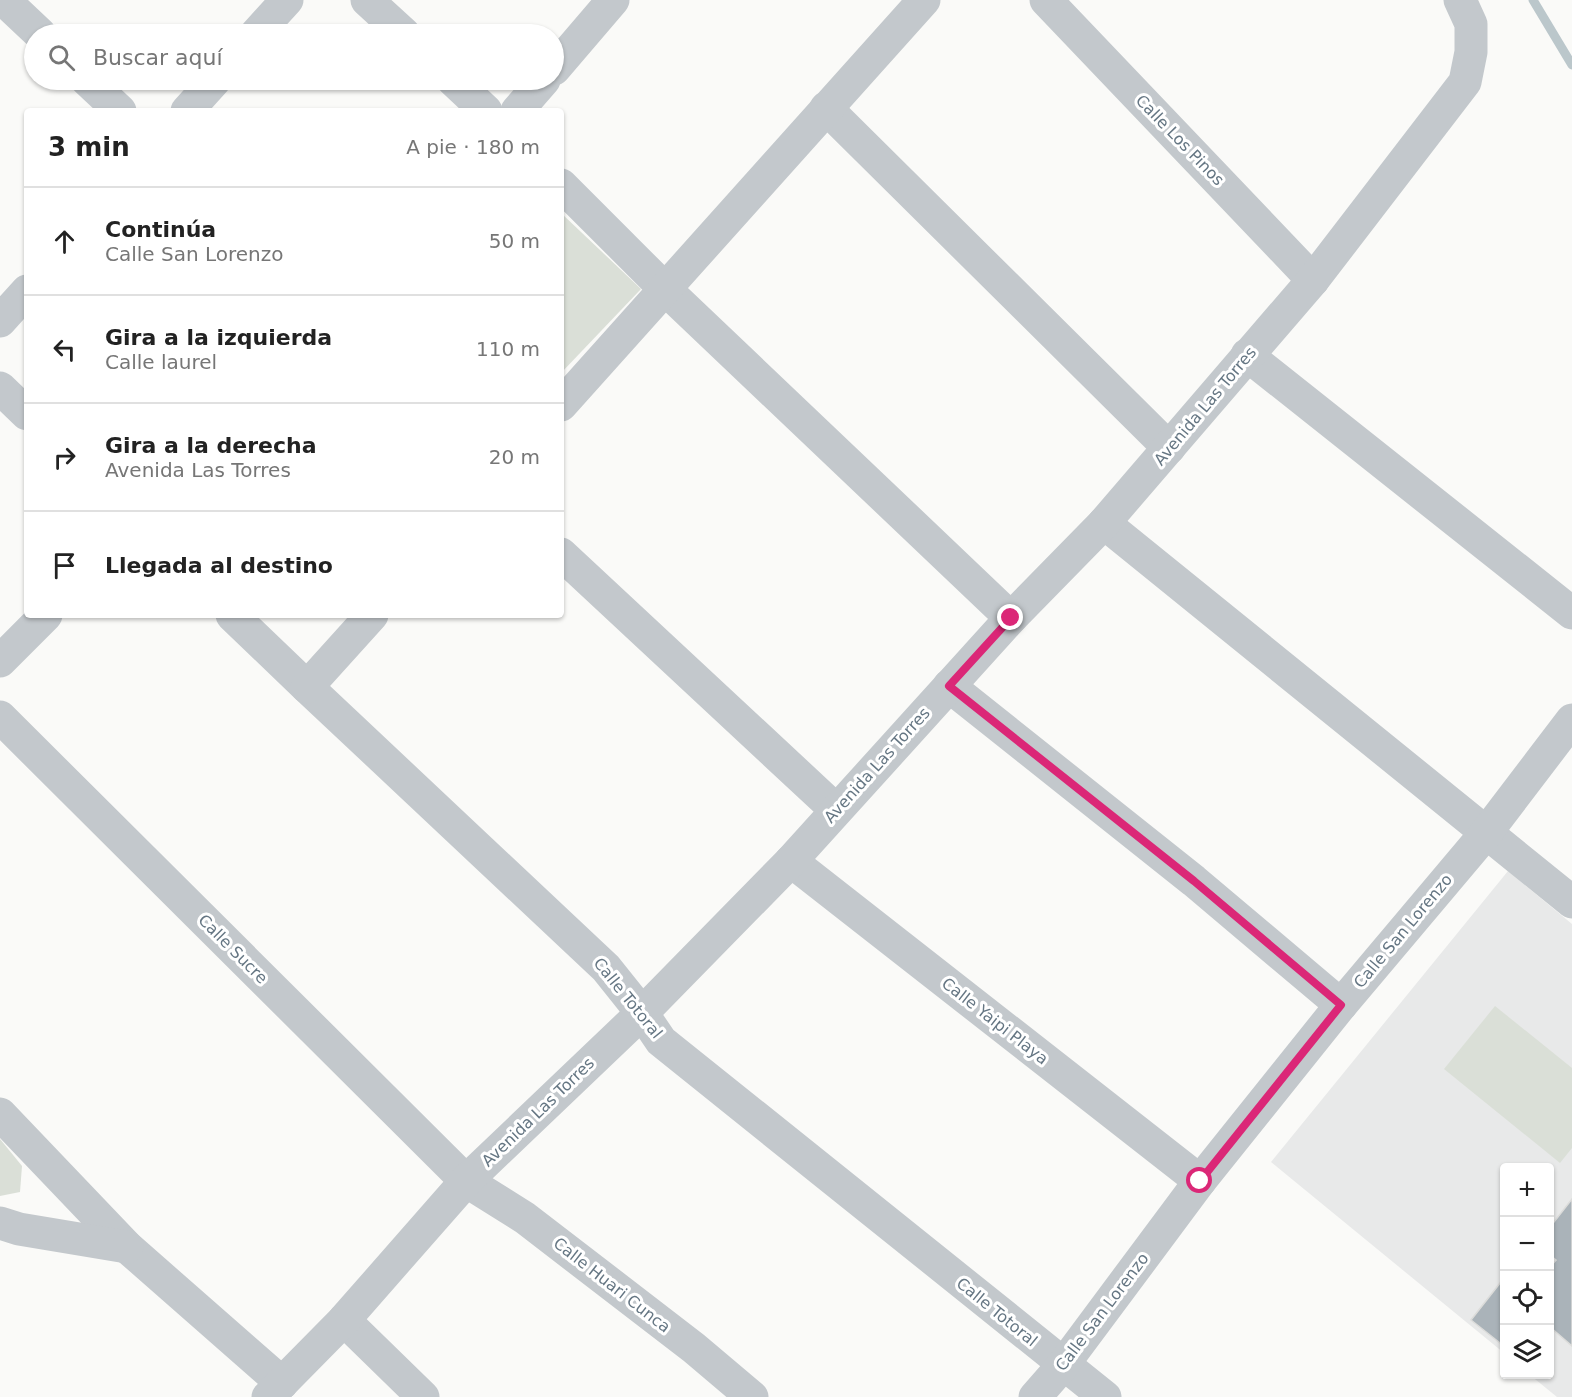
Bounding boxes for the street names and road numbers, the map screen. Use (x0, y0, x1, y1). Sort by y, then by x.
street label: Calle Los Pinos (1132, 91, 1228, 189)
street label: Avenida Las Torres (1150, 343, 1260, 469)
street label: Avenida Las Torres (820, 703, 934, 827)
street label: Calle San Lorenzo (1350, 870, 1456, 992)
street label: Calle Sucre (194, 910, 272, 988)
street label: Calle Totoral (590, 954, 666, 1042)
street label: Calle Yaipi Playa (938, 974, 1052, 1068)
street label: Avenida Las Torres (478, 1054, 598, 1170)
street label: Calle Huari Cunca (550, 1234, 674, 1336)
street label: Calle San Lorenzo (1051, 1249, 1153, 1375)
street label: Calle Totoral (953, 1274, 1041, 1350)

